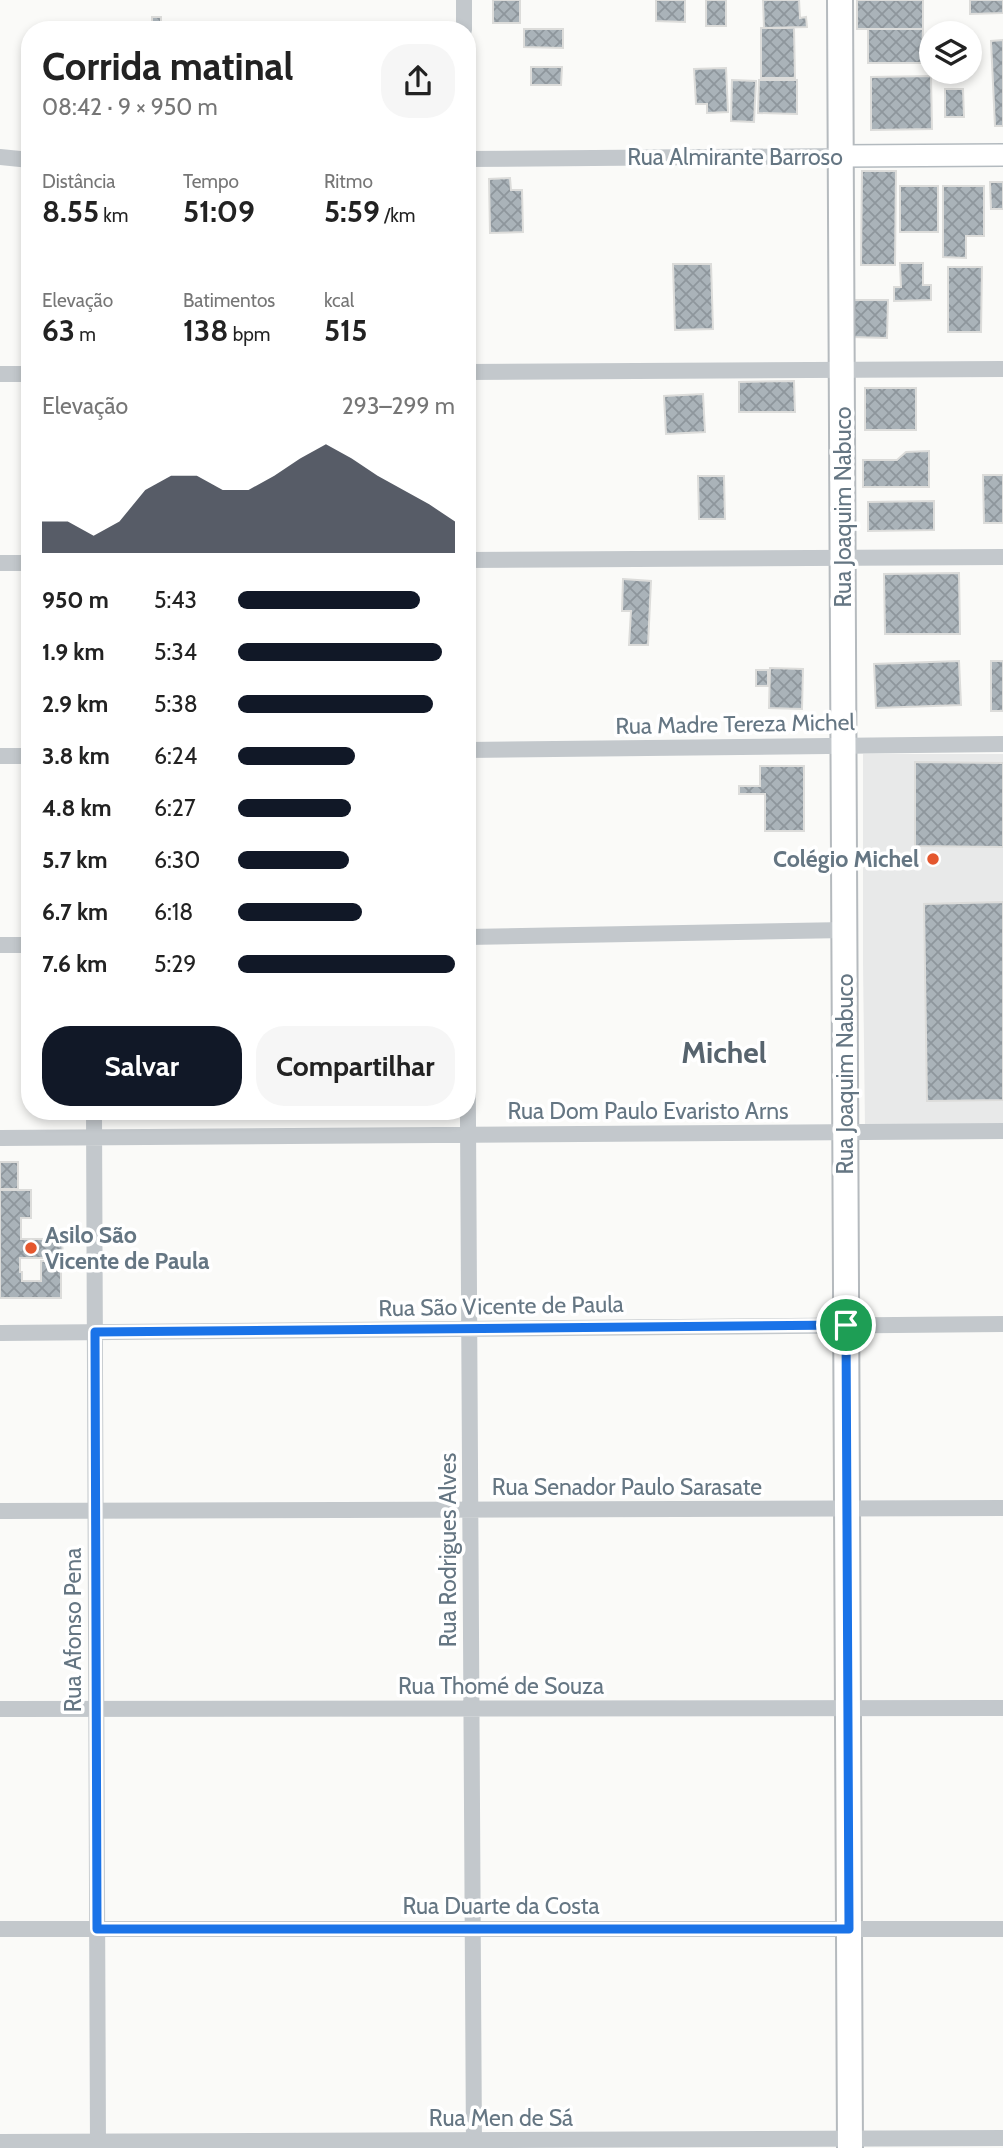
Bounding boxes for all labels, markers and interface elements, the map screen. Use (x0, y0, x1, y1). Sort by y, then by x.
map controls (919, 21, 982, 84)
button: layers (919, 21, 982, 84)
text: Corrida matinal (42, 43, 294, 90)
button: share (381, 44, 455, 118)
text: 08:42 · 9 × 950 m (42, 93, 218, 121)
street label: Rua Almirante Barroso (627, 143, 843, 171)
text: Distância (42, 170, 116, 193)
text: Tempo (183, 170, 239, 193)
text: Ritmo (324, 170, 373, 193)
text: 8.55 (42, 193, 99, 230)
text: 51:09 (183, 193, 255, 230)
text: 5:59 (324, 193, 380, 230)
text: km (99, 204, 128, 227)
text: /km (380, 204, 415, 227)
text: Elevação (42, 289, 113, 312)
text: Batimentos (183, 289, 275, 312)
text: kcal (324, 289, 354, 312)
text: 63 (42, 312, 75, 349)
text: 138 (183, 312, 228, 349)
text: 515 (324, 312, 367, 349)
text: m (75, 323, 96, 346)
text: bpm (228, 323, 270, 346)
text: Elevação (42, 392, 128, 420)
text: 293–299 m (342, 392, 455, 420)
street label: Rua Joaquim Nabuco (829, 407, 857, 607)
text: 950 m (42, 586, 109, 614)
text: 5:43 (154, 586, 197, 614)
text: 1.9 km (42, 638, 105, 666)
text: 5:34 (154, 638, 197, 666)
text: 2.9 km (42, 690, 108, 718)
text: 5:38 (154, 690, 198, 718)
street label: Rua Madre Tereza Michel (615, 708, 856, 740)
text: 3.8 km (42, 742, 110, 770)
text: 6:24 (154, 742, 197, 770)
text: 4.8 km (42, 794, 112, 822)
text: 6:27 (154, 794, 195, 822)
place label: Colégio Michel (773, 845, 919, 873)
text: 5.7 km (42, 846, 108, 874)
text: 6:30 (154, 846, 200, 874)
marker: Colégio Michel (925, 851, 941, 867)
text: 6.7 km (42, 898, 108, 926)
text: 6:18 (154, 898, 193, 926)
text: 7.6 km (42, 950, 107, 978)
text: 5:29 (154, 950, 196, 978)
street label: Rua Joaquim Nabuco (831, 974, 859, 1174)
button: Salvar (42, 1026, 242, 1106)
button: Compartilhar (256, 1026, 455, 1106)
district label: Michel (681, 1034, 767, 1071)
street label: Rua Dom Paulo Evaristo Arns (507, 1097, 789, 1125)
place label: Asilo São Vicente de Paula (45, 1221, 210, 1275)
marker: Asilo São Vicente de Paula (23, 1240, 39, 1256)
street label: Rua São Vicente de Paula (378, 1290, 624, 1322)
pin (816, 1295, 876, 1355)
icon: arrive (827, 1306, 865, 1344)
street label: Rua Rodrigues Alves (434, 1453, 462, 1647)
street label: Rua Senador Paulo Sarasate (492, 1473, 762, 1501)
street label: Rua Afonso Pena (59, 1548, 87, 1712)
street label: Rua Thomé de Souza (398, 1672, 604, 1700)
street label: Rua Duarte da Costa (402, 1892, 600, 1920)
street label: Rua Men de Sá (429, 2104, 573, 2132)

